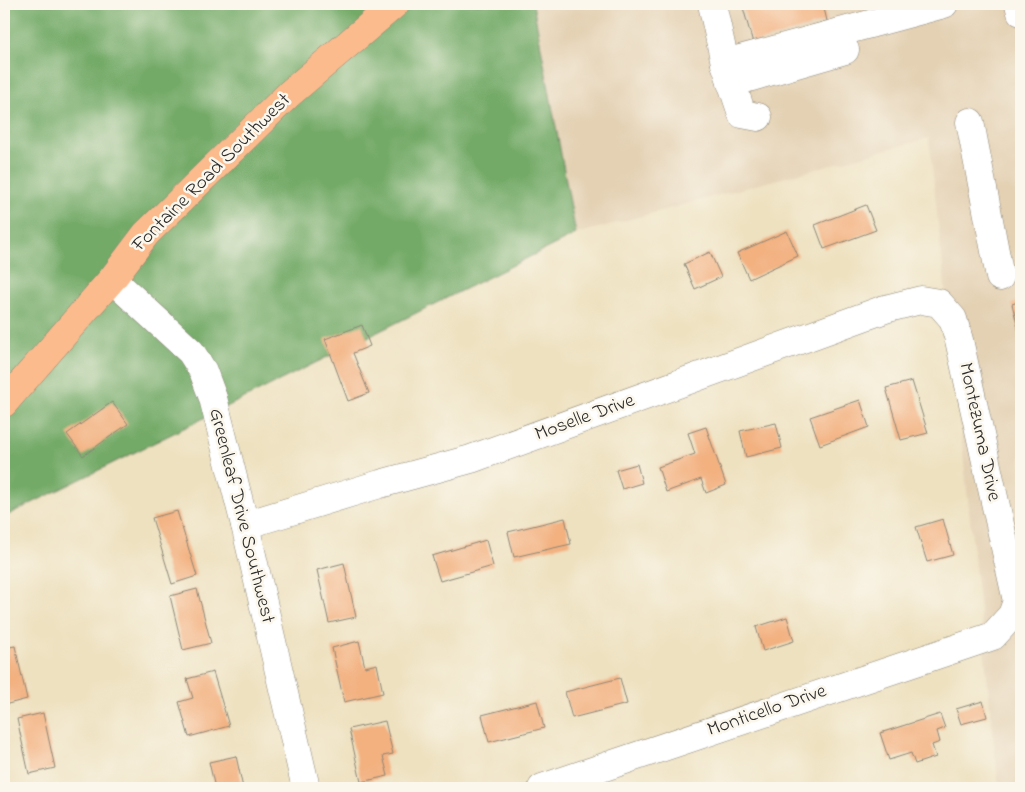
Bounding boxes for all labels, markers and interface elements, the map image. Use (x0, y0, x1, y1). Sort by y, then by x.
street label: Fontaine Road Southwest (125, 87, 298, 260)
street label: Montezuma Drive (950, 360, 1008, 504)
street label: Moselle Drive (531, 387, 639, 449)
street label: Greenleaf Drive Southwest (200, 406, 282, 627)
street label: Monticello Drive (703, 677, 831, 745)

